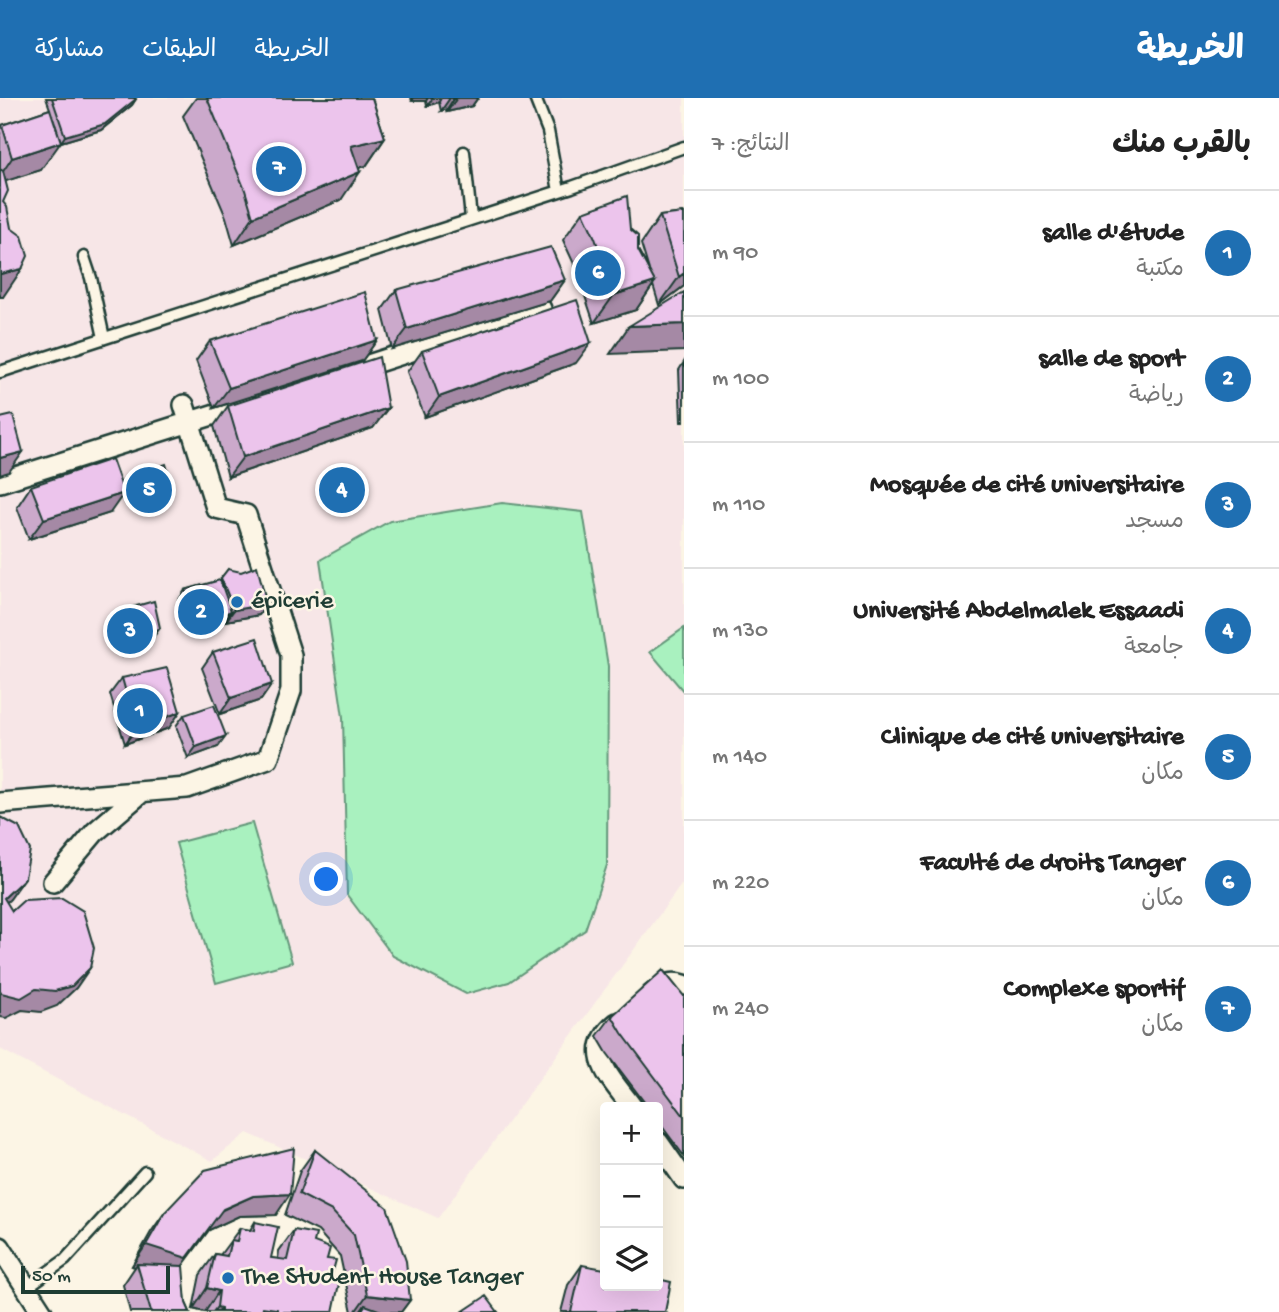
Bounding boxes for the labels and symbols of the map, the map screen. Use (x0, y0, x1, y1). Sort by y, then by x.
pin: 7 (256, 143, 302, 195)
pin: 6 (575, 247, 621, 299)
pin: 5 (126, 464, 172, 516)
pin: 4 (319, 464, 365, 516)
pin: 2 (178, 586, 224, 638)
place label: épicerie (251, 587, 334, 618)
marker: épicerie (229, 594, 245, 610)
pin: 3 (107, 605, 153, 657)
pin: 1 (117, 685, 163, 737)
your location (309, 862, 343, 896)
scale bar (21, 1263, 170, 1295)
place label: The Student House Tanger (240, 1263, 525, 1294)
marker: The Student House Tanger (220, 1270, 236, 1286)

